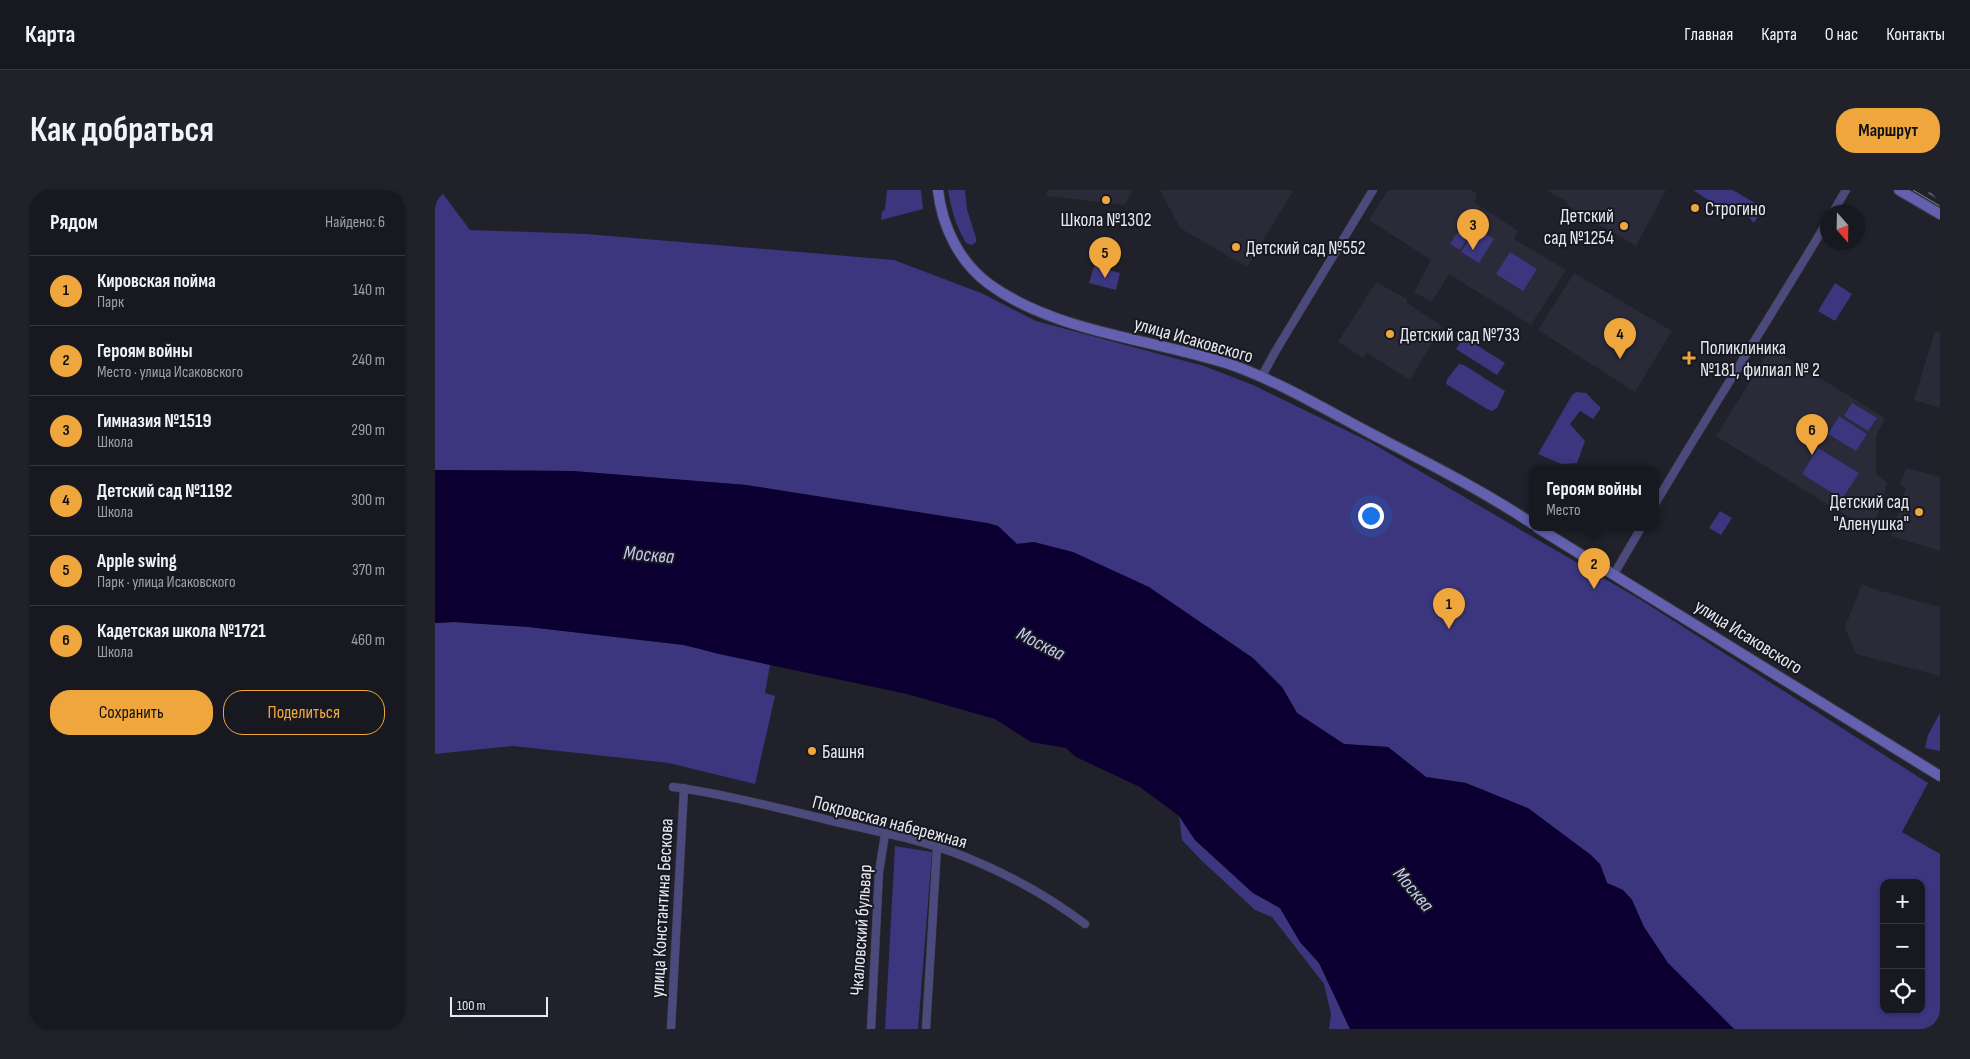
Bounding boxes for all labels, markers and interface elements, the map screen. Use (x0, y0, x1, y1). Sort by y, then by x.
text: Карта (25, 20, 75, 49)
text: Главная (1684, 24, 1733, 45)
text: Карта (1761, 24, 1797, 45)
text: О нас (1825, 24, 1858, 45)
text: Контакты (1886, 24, 1945, 45)
button: Маршрут (1836, 108, 1940, 153)
text: Как добраться (30, 109, 214, 152)
marker: Школа №1302 (1100, 194, 1112, 206)
place label: Строгино (1705, 198, 1766, 221)
marker: Строгино (1689, 202, 1701, 214)
place label: Детский сад №1254 (1544, 205, 1614, 250)
north arrow (1820, 205, 1865, 250)
place label: Школа №1302 (1060, 209, 1152, 232)
pin: 3 (1457, 209, 1489, 250)
text: Рядом (50, 210, 98, 235)
text: Найдено: 6 (325, 213, 385, 232)
marker: Детский сад №1254 (1618, 220, 1630, 232)
pin: 5 (1089, 237, 1121, 278)
place label: Детский сад №552 (1246, 237, 1366, 260)
marker: Детский сад №552 (1230, 241, 1242, 253)
text: Кировская пойма (97, 270, 216, 293)
text: 1 (63, 281, 69, 300)
text: 140 m (353, 281, 385, 300)
text: Парк (97, 293, 124, 312)
street label: улица Исаковского (1131, 312, 1256, 368)
pin: 4 (1604, 318, 1636, 359)
place label: Детский сад №733 (1400, 324, 1520, 347)
marker: Детский сад №733 (1384, 328, 1396, 340)
place label: Поликлиника №181, филиал № 2 (1700, 337, 1820, 382)
text: Героям войны (97, 340, 192, 363)
text: 2 (62, 351, 70, 370)
text: 240 m (352, 351, 385, 370)
marker: Поликлиника №181, филиал № 2 (1682, 351, 1696, 365)
text: Место · улица Исаковского (97, 363, 243, 382)
text: Гимназия №1519 (97, 410, 212, 433)
pin: 6 (1796, 414, 1828, 455)
text: 3 (62, 421, 70, 440)
text: 290 m (351, 421, 385, 440)
text: Школа (97, 433, 133, 452)
popup (1529, 466, 1659, 531)
text: Героям войны (1546, 478, 1642, 501)
text: Детский сад №1192 (97, 480, 232, 503)
text: 4 (62, 491, 70, 510)
text: 300 m (351, 491, 385, 510)
place label: Детский сад "Аленушка" (1830, 491, 1909, 536)
text: Место (1546, 501, 1581, 520)
text: Школа (97, 503, 133, 522)
your location (1358, 503, 1384, 529)
marker: Детский сад "Аленушка" (1913, 506, 1925, 518)
water label: Москва (623, 541, 675, 569)
pin: 2 (1578, 548, 1610, 589)
text: Apple swing (97, 550, 177, 573)
text: 5 (62, 561, 70, 580)
text: 370 m (352, 561, 385, 580)
text: Парк · улица Исаковского (97, 573, 236, 592)
pin: 1 (1433, 588, 1465, 629)
street label: улица Исаковского (1690, 595, 1806, 680)
text: Кадетская школа №1721 (97, 620, 266, 643)
water label: Москва (1012, 622, 1069, 666)
text: 6 (62, 631, 70, 650)
text: 460 m (351, 631, 385, 650)
text: Школа (97, 643, 133, 662)
button: Сохранить (50, 690, 213, 735)
button: Поделиться (223, 690, 385, 735)
place label: Башня (822, 741, 864, 764)
marker: Башня (806, 745, 818, 757)
street label: Покровская набережная (810, 791, 969, 854)
street label: улица Константина Бескова (646, 818, 679, 998)
water label: Москва (1388, 862, 1439, 917)
street label: Чкаловский бульвар (845, 864, 878, 997)
map controls (1880, 879, 1925, 1014)
button: + (1880, 879, 1925, 924)
button: − (1880, 924, 1925, 969)
button: locate (1880, 969, 1925, 1014)
scale bar (450, 994, 547, 1017)
text: 100 m (457, 997, 486, 1014)

